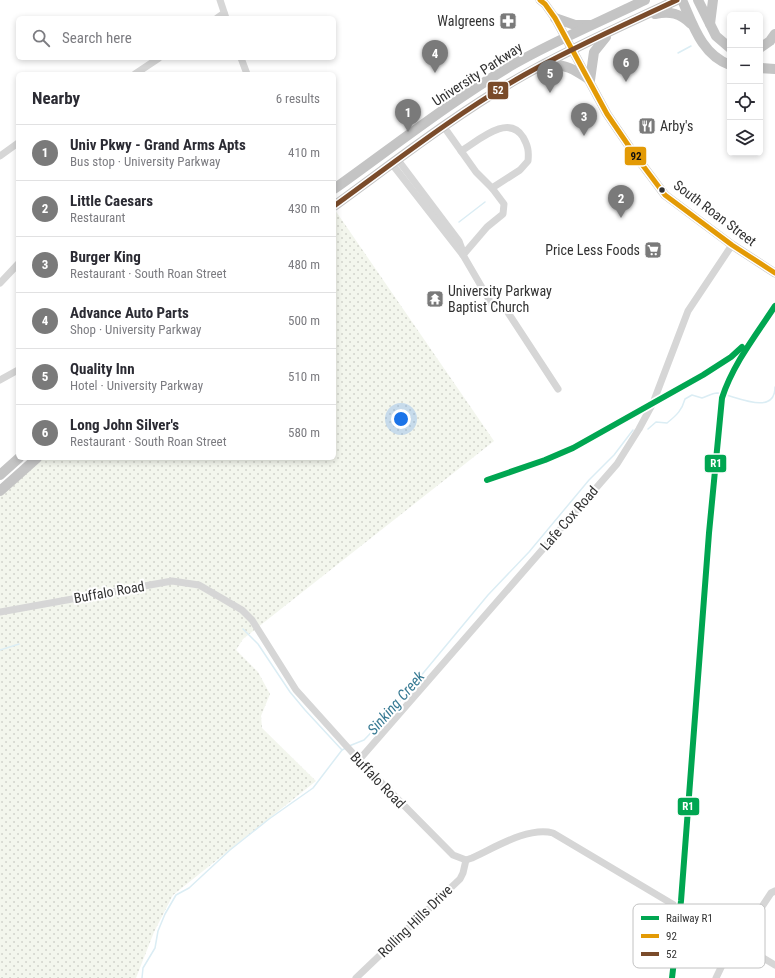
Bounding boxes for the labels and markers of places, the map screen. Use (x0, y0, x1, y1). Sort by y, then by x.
pharmacy icon: Walgreens (498, 11, 518, 31)
place label: Walgreens (437, 13, 495, 29)
pin: 4 (422, 40, 448, 73)
pin: 6 (613, 49, 639, 82)
pin: 5 (537, 60, 563, 93)
pin: 1 (395, 99, 421, 132)
pin: 3 (571, 103, 597, 136)
restaurant icon: Arby's (637, 116, 657, 136)
place label: Arby's (660, 118, 693, 134)
pin: 2 (608, 185, 634, 218)
unlabelled marker (657, 185, 667, 195)
supermarket icon: Price Less Foods (643, 240, 663, 260)
place label: Price Less Foods (545, 242, 640, 258)
place label: University Parkway Baptist Church (448, 283, 552, 315)
temple icon: University Parkway Baptist Church (425, 289, 445, 309)

